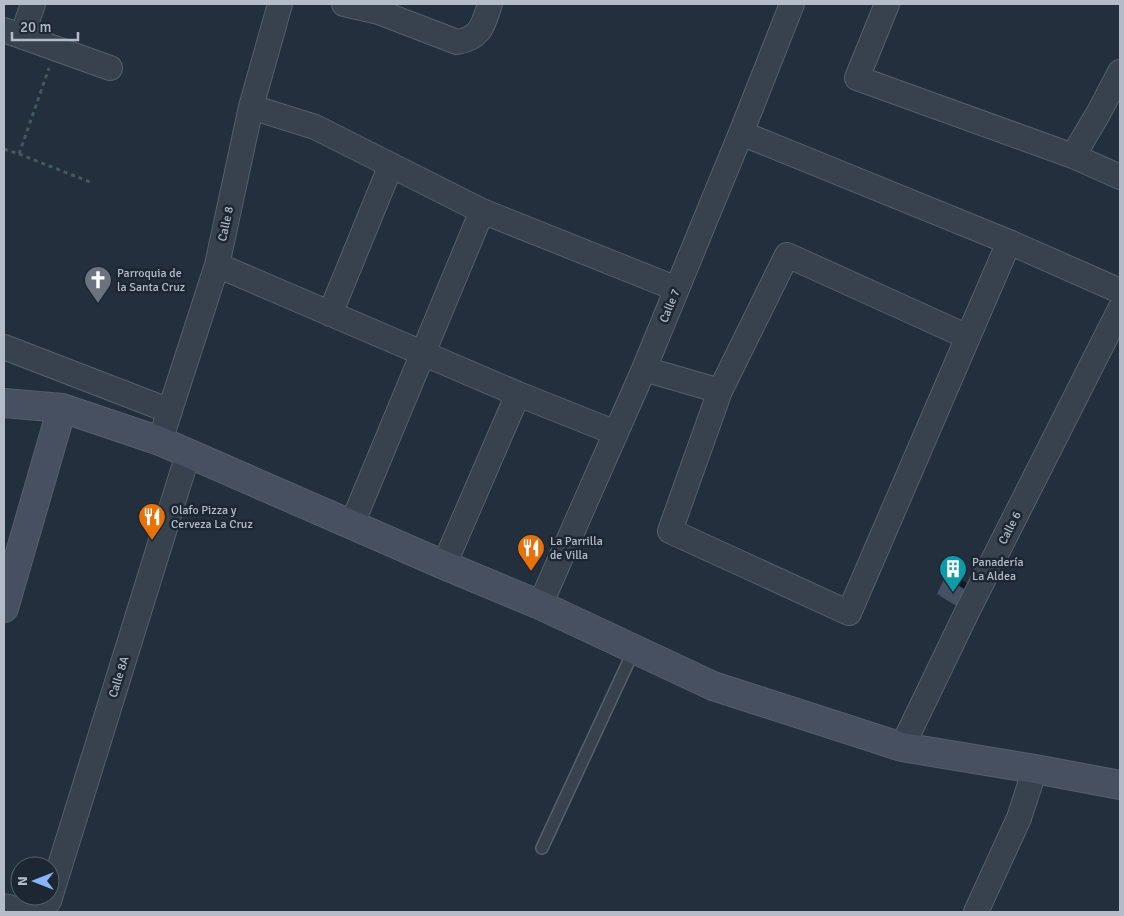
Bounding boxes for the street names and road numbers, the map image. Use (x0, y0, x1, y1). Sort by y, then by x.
street label: Calle 8 (215, 205, 237, 243)
street label: Calle 7 (656, 287, 684, 325)
street label: Calle 6 (995, 509, 1025, 547)
street label: Calle 8A (106, 654, 133, 700)

